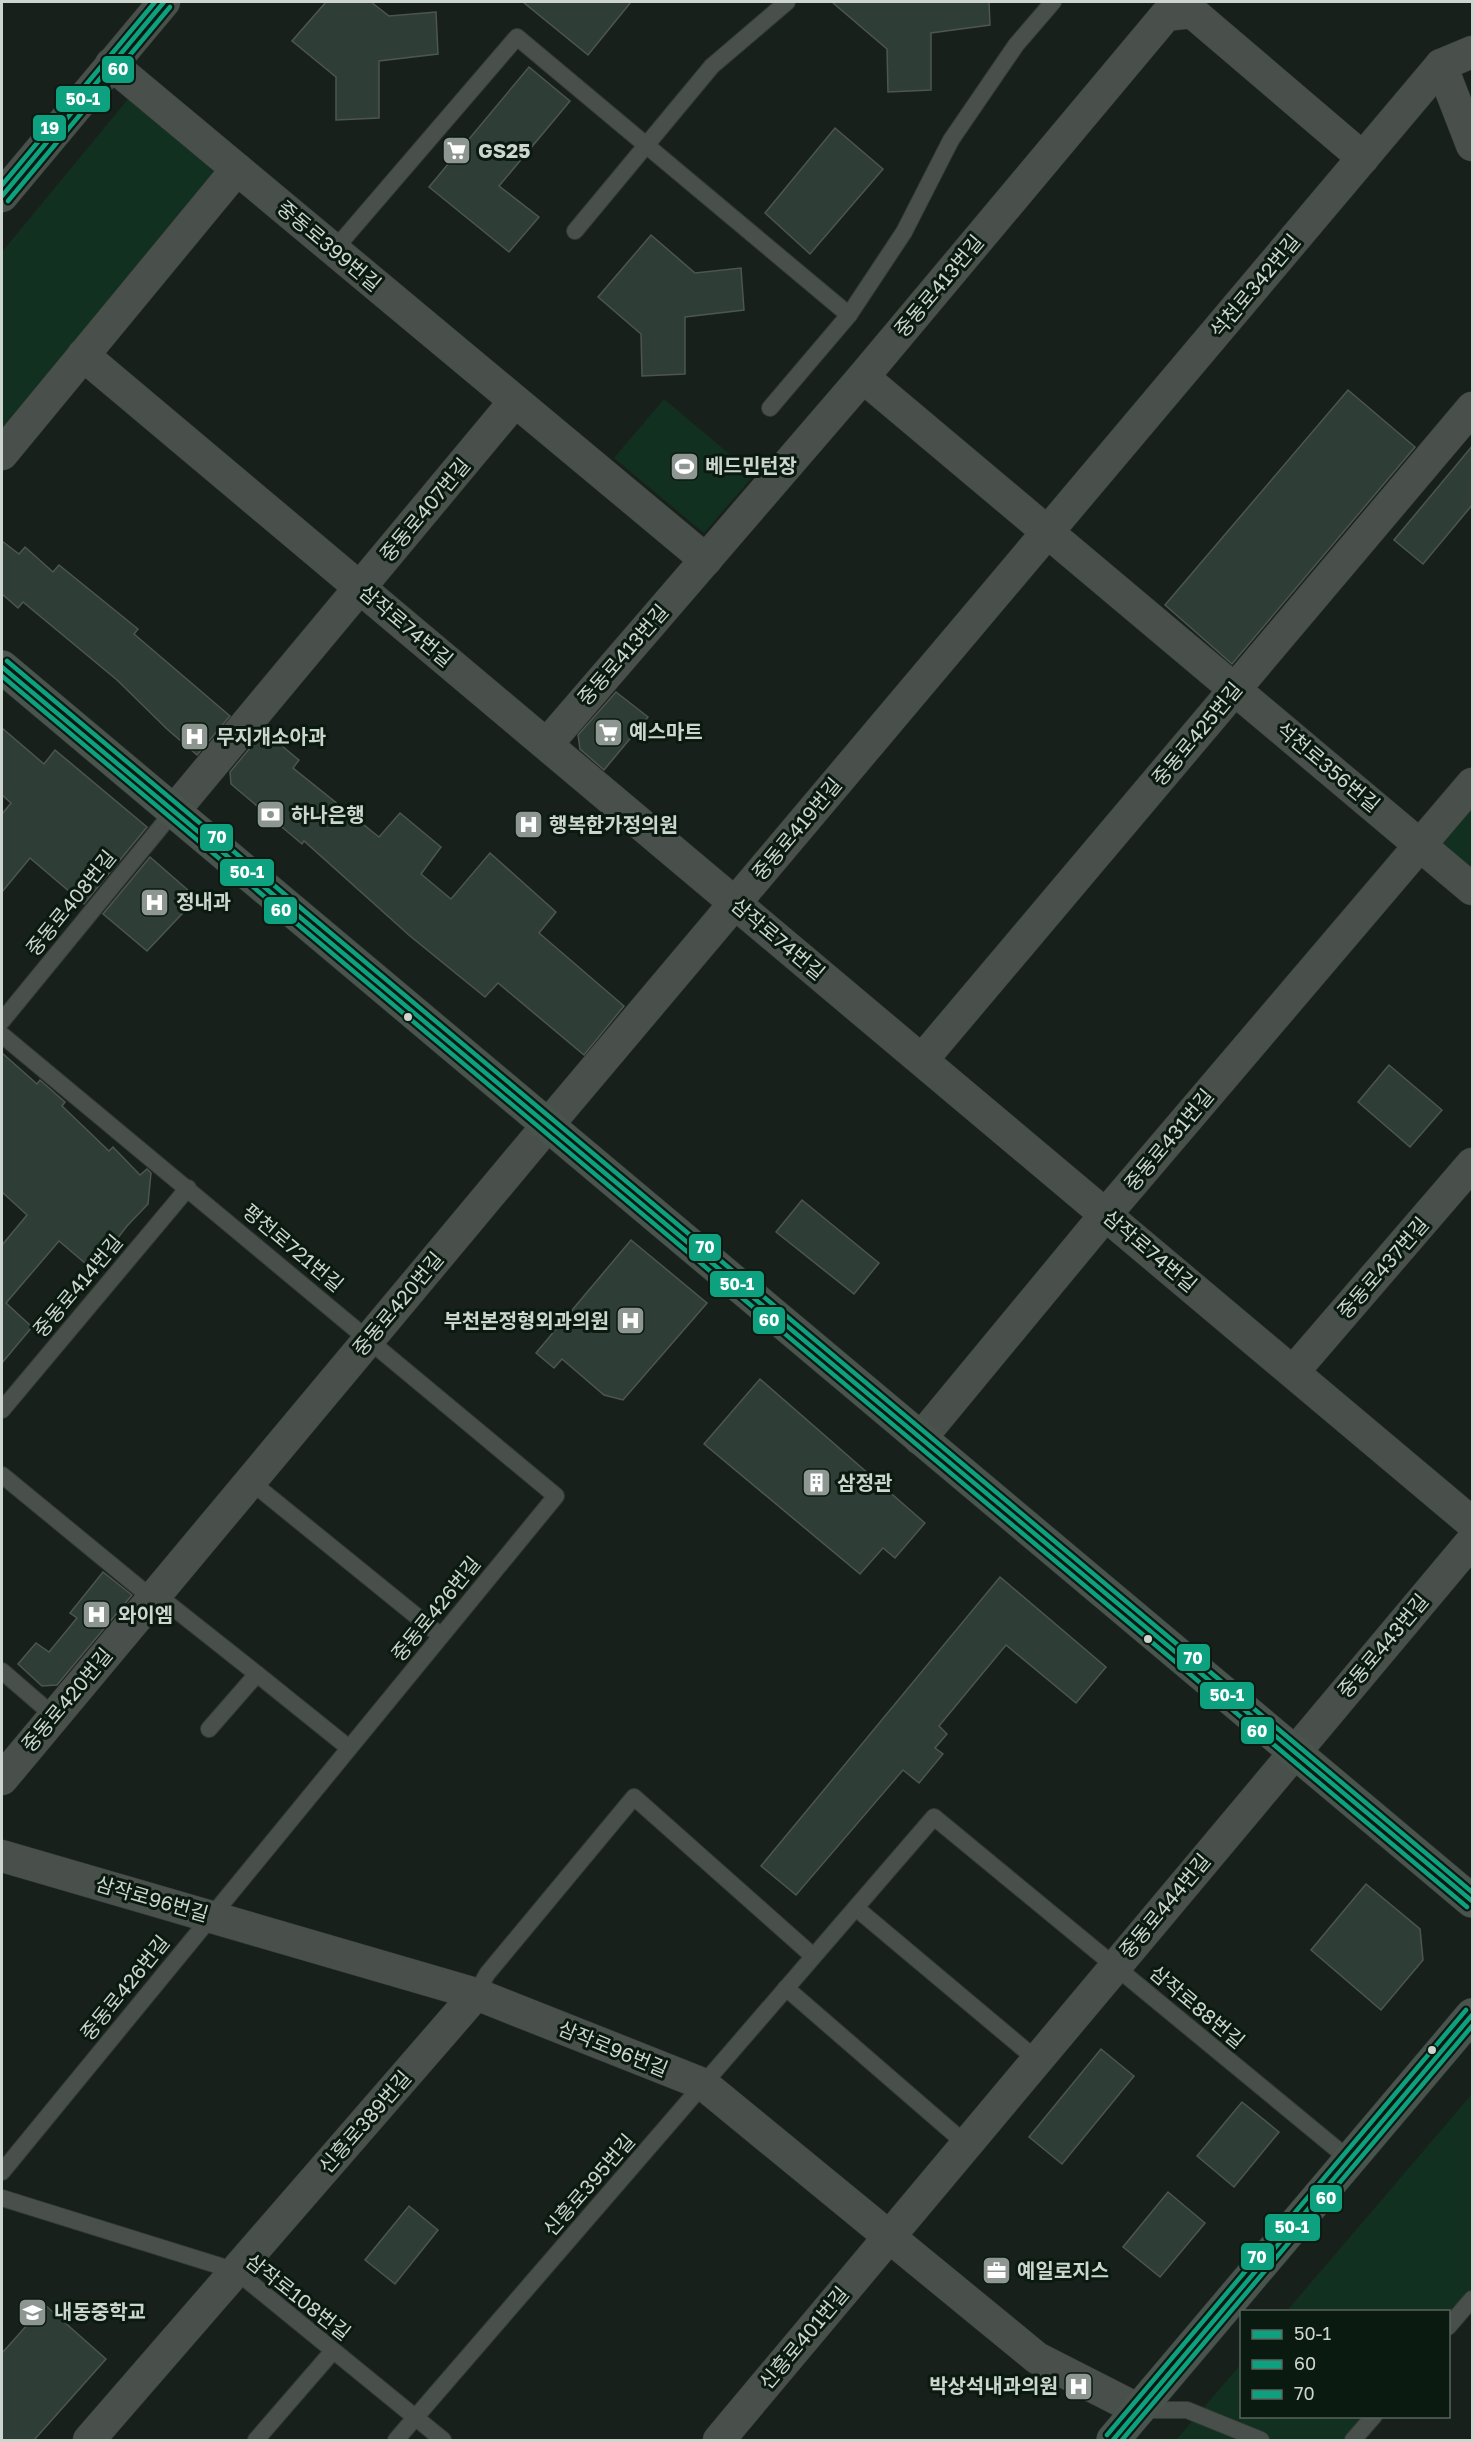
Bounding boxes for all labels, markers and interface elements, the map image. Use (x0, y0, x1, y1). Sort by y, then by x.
line badge: 60 (101, 55, 135, 84)
text: 60 (108, 59, 128, 79)
line badge: 50-1 (55, 85, 111, 113)
text: 50-1 (66, 89, 100, 109)
line badge: 19 (32, 114, 67, 142)
text: 19 (41, 118, 59, 138)
supermarket icon: GS25 (441, 135, 473, 167)
place label: GS25 (478, 138, 531, 162)
street label: 중동로399번길 (273, 195, 386, 296)
street label: 석천로342번길 (1204, 229, 1304, 342)
street label: 중동로413번길 (889, 230, 988, 341)
sports icon: 베드민턴장 (668, 450, 700, 482)
street label: 중동로407번길 (374, 453, 474, 566)
place label: 베드민턴장 (705, 453, 797, 477)
street label: 삼작로74번길 (355, 579, 458, 671)
street label: 중동로413번길 (572, 599, 673, 710)
street label: 중동로425번길 (1146, 677, 1246, 790)
supermarket icon: 예스마트 (592, 716, 624, 748)
street label: 석천로356번길 (1272, 716, 1385, 816)
place label: 예스마트 (629, 719, 703, 743)
hospital icon: 무지개소아과 (179, 721, 211, 753)
place label: 무지개소아과 (216, 724, 326, 748)
street label: 중동로419번길 (747, 772, 846, 884)
bank icon: 하나은행 (254, 799, 286, 831)
place label: 하나은행 (291, 802, 365, 826)
hospital icon: 행복한가정의원 (512, 809, 544, 841)
place label: 행복한가정의원 (549, 812, 678, 836)
line badge: 70 (199, 823, 234, 852)
text: 70 (207, 827, 227, 847)
street label: 중동로408번길 (20, 845, 120, 960)
line badge: 50-1 (219, 858, 275, 887)
text: 50-1 (230, 862, 264, 882)
hospital icon: 정내과 (139, 886, 171, 918)
place label: 정내과 (176, 889, 231, 913)
street label: 삼작로74번길 (727, 892, 830, 984)
line badge: 60 (263, 896, 298, 925)
text: 60 (271, 900, 291, 920)
unlabelled marker (402, 1011, 414, 1023)
street label: 중동로431번길 (1119, 1084, 1218, 1195)
street label: 평천로721번길 (238, 1198, 349, 1296)
street label: 삼작로74번길 (1099, 1204, 1202, 1296)
street label: 중동로437번길 (1332, 1212, 1433, 1323)
street label: 중동로414번길 (28, 1229, 127, 1341)
line badge: 70 (688, 1233, 722, 1262)
text: 70 (695, 1237, 715, 1257)
street label: 중동로420번길 (347, 1247, 448, 1360)
line badge: 50-1 (709, 1270, 765, 1298)
text: 50-1 (720, 1274, 754, 1294)
hospital icon: 부천본정형외과의원 (614, 1305, 646, 1337)
line badge: 60 (752, 1306, 786, 1335)
place label: 부천본정형외과의원 (443, 1308, 609, 1332)
text: 60 (759, 1310, 779, 1330)
building icon: 삼정관 (800, 1467, 832, 1499)
place label: 삼정관 (837, 1470, 893, 1494)
street label: 중동로426번길 (386, 1551, 485, 1666)
street label: 중동로443번길 (1332, 1589, 1433, 1702)
hospital icon: 와이엠 (81, 1599, 113, 1631)
place label: 와이엠 (118, 1602, 173, 1626)
unlabelled marker (1142, 1633, 1154, 1645)
street label: 중동로420번길 (16, 1643, 117, 1756)
line badge: 70 (1176, 1643, 1211, 1672)
text: 70 (1183, 1648, 1203, 1668)
line badge: 50-1 (1199, 1681, 1255, 1710)
text: 50-1 (1210, 1685, 1244, 1705)
line badge: 60 (1240, 1716, 1275, 1745)
text: 60 (1247, 1721, 1267, 1741)
street label: 중동로444번길 (1114, 1848, 1215, 1962)
street label: 삼작로96번길 (93, 1870, 211, 1926)
street label: 중동로426번길 (75, 1930, 174, 2045)
street label: 삼작로88번길 (1145, 1960, 1250, 2053)
street label: 삼작로96번길 (555, 2015, 672, 2081)
unlabelled marker (1426, 2044, 1438, 2056)
street label: 신흥로389번길 (313, 2065, 415, 2178)
street label: 신흥로395번길 (537, 2128, 639, 2240)
line badge: 60 (1309, 2184, 1343, 2213)
text: 60 (1316, 2188, 1336, 2208)
line badge: 50-1 (1264, 2213, 1321, 2242)
text: 50-1 (1275, 2217, 1309, 2237)
line badge: 70 (1240, 2242, 1275, 2271)
text: 70 (1247, 2247, 1267, 2267)
street label: 삼작로108번길 (241, 2248, 356, 2345)
office icon: 예일로지스 (980, 2255, 1012, 2287)
place label: 예일로지스 (1017, 2258, 1109, 2282)
street label: 신흥로401번길 (753, 2281, 853, 2393)
school or university icon: 내동중학교 (17, 2296, 49, 2328)
place label: 내동중학교 (54, 2299, 146, 2323)
legend (1240, 2310, 1450, 2418)
text: 50-1 (1294, 2322, 1331, 2344)
text: 60 (1294, 2352, 1316, 2374)
hospital icon: 박상석내과의원 (1063, 2370, 1095, 2402)
place label: 박상석내과의원 (929, 2373, 1058, 2397)
text: 70 (1294, 2382, 1315, 2404)

